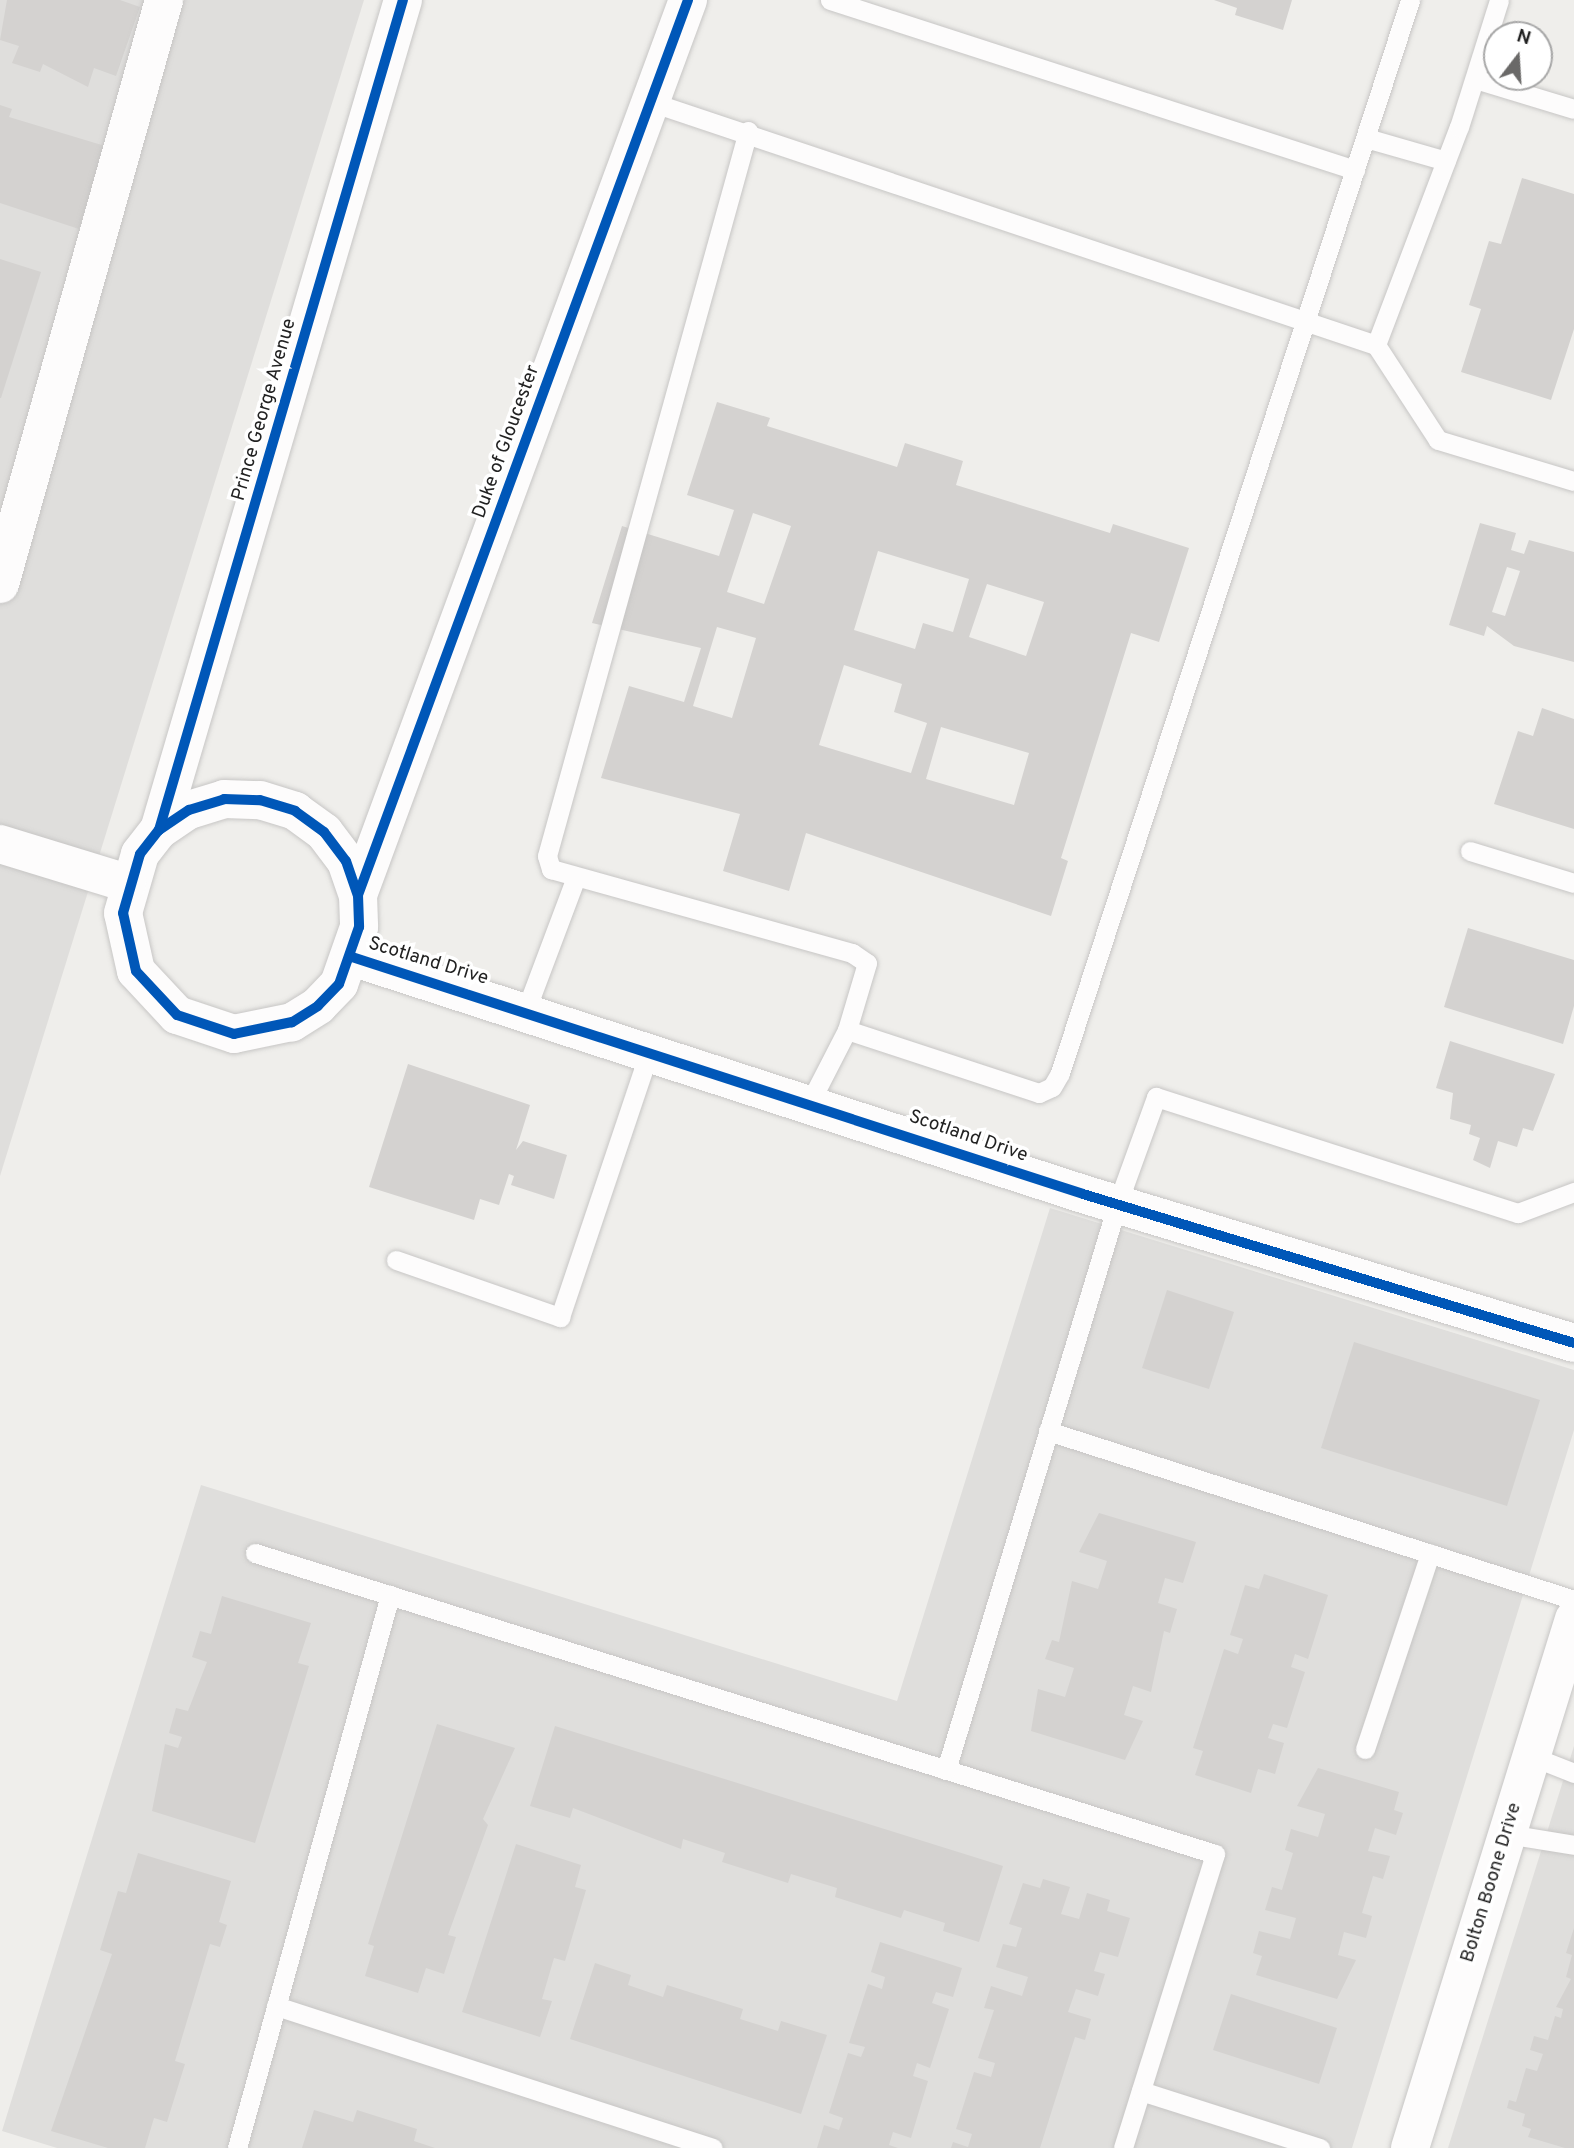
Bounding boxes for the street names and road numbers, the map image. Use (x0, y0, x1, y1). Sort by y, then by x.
street label: Prince George Avenue (228, 316, 302, 504)
street label: Duke of Gloucester (469, 362, 545, 522)
street label: Scotland Drive (365, 933, 491, 991)
street label: Scotland Drive (906, 1106, 1030, 1168)
street label: Bolton Boone Drive (1457, 1800, 1527, 1966)

